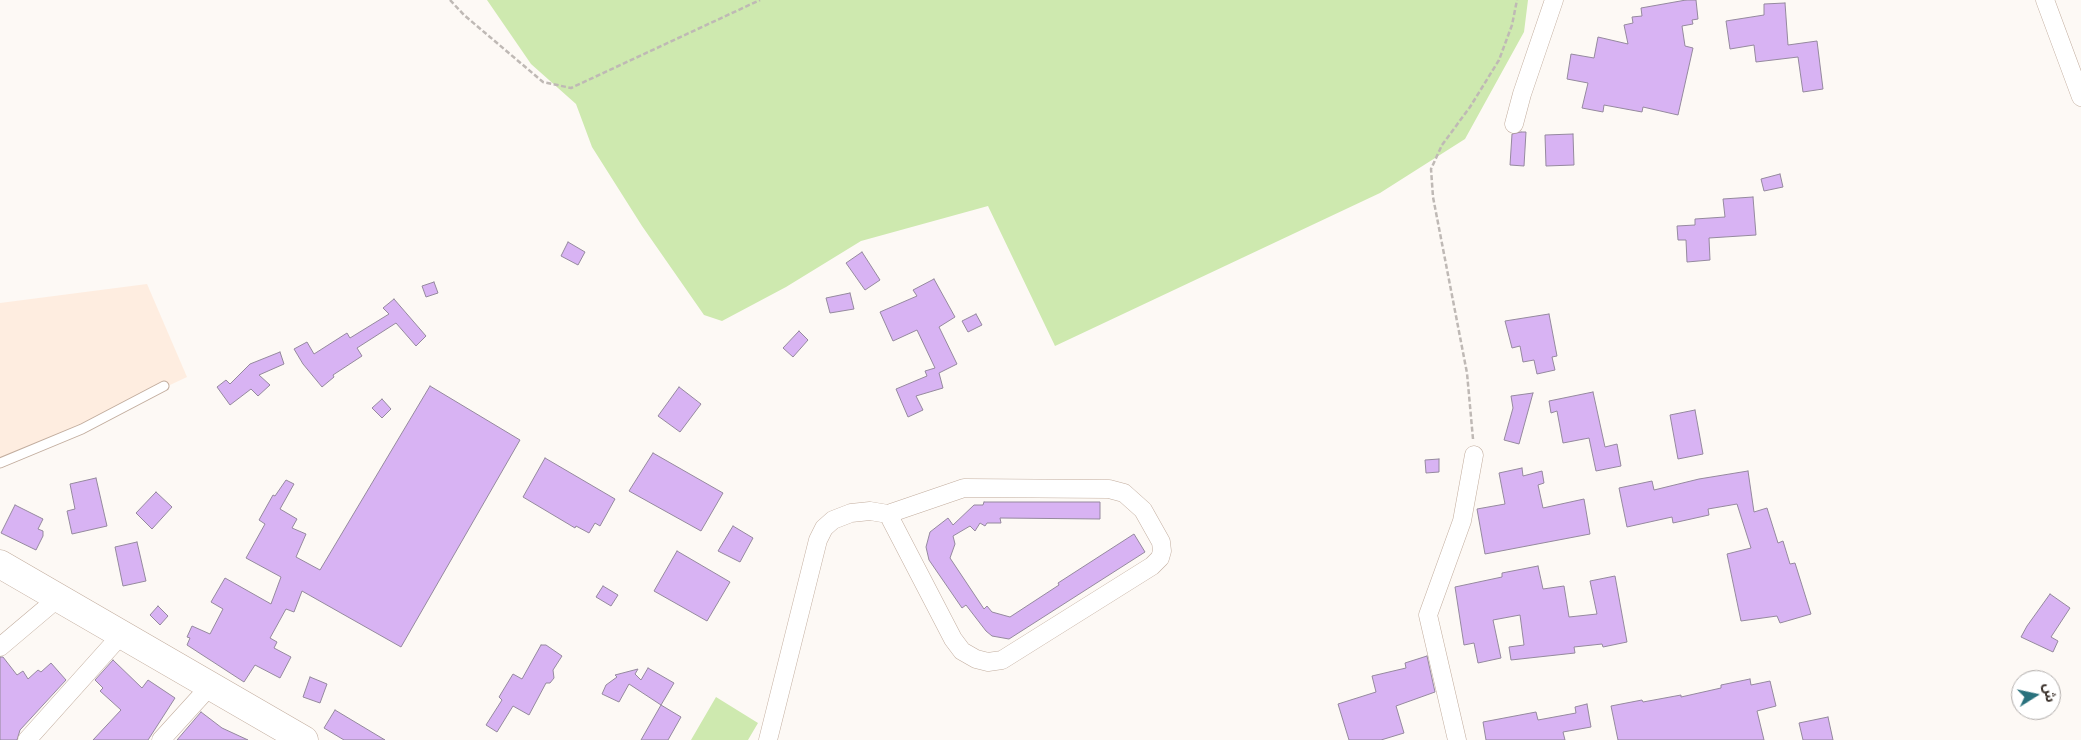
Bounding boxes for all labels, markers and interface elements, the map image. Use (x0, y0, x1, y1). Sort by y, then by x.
north arrow (2011, 670, 2061, 720)
text: ش (2040, 682, 2060, 703)

